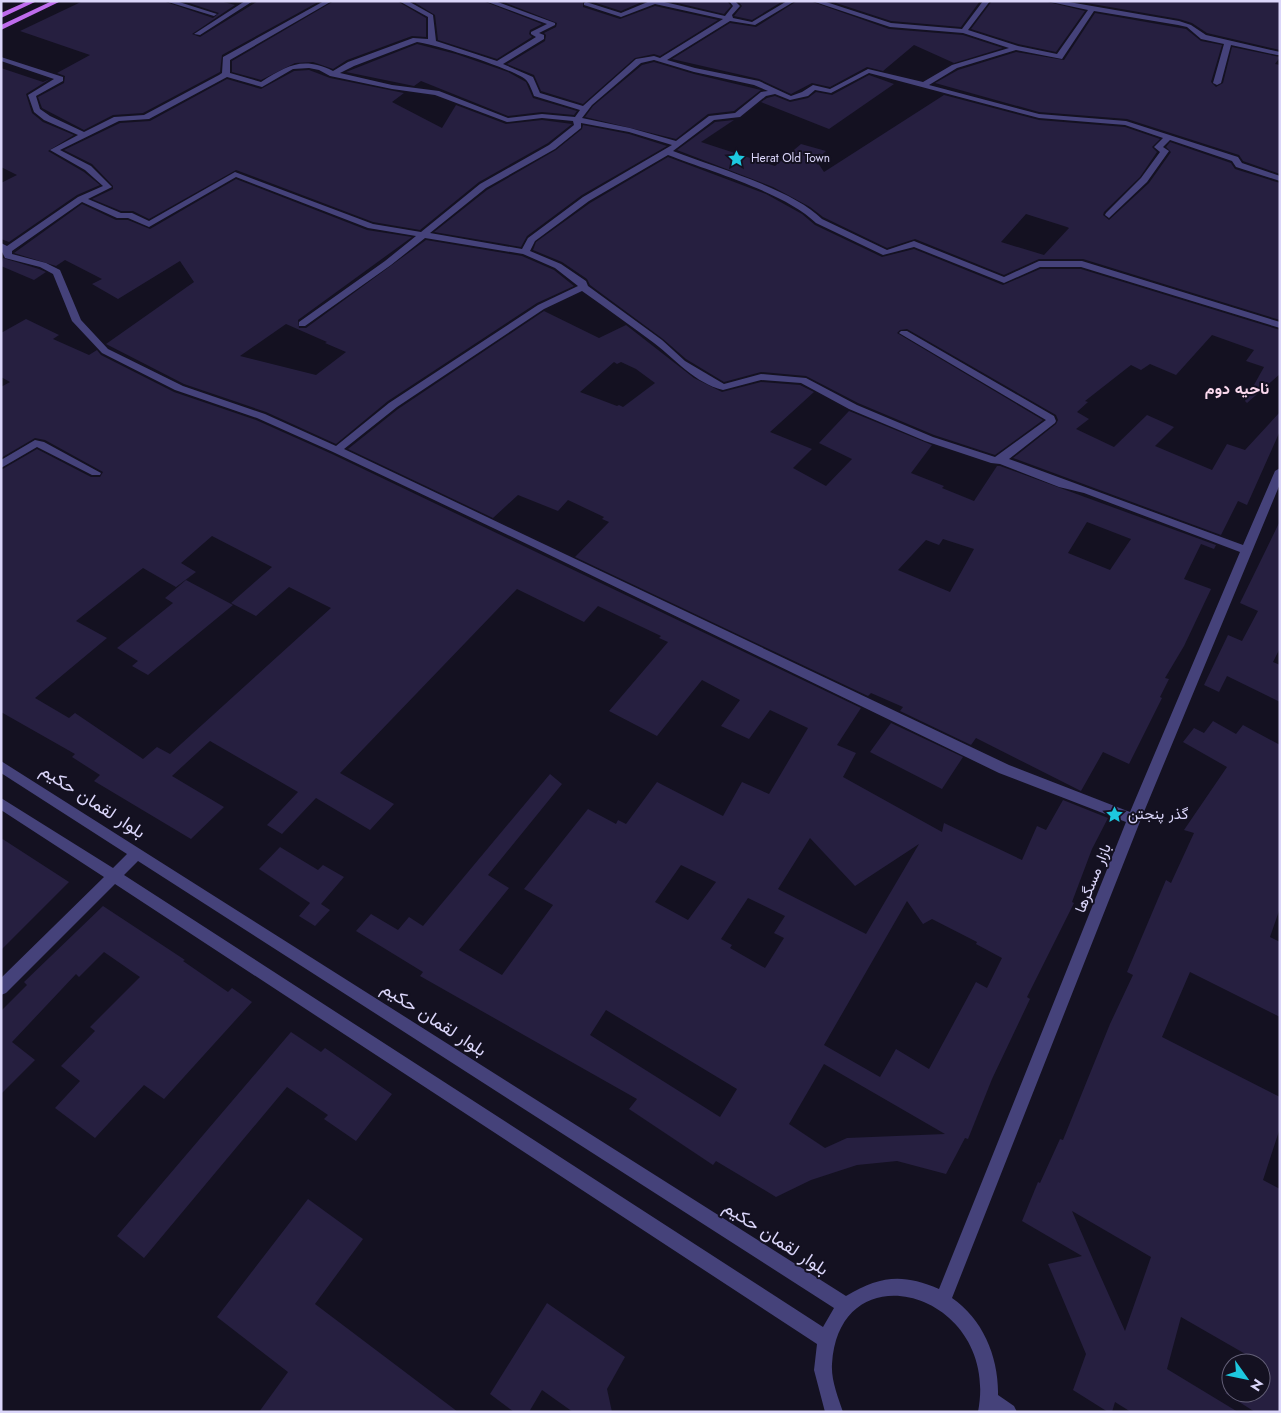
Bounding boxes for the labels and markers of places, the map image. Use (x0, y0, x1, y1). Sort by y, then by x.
place icon: Herat Old Town (727, 148, 747, 168)
place label: Herat Old Town (751, 149, 830, 167)
place label: گذر پنجتن (1128, 803, 1189, 825)
place icon: گذر پنجتن (1104, 804, 1124, 824)

